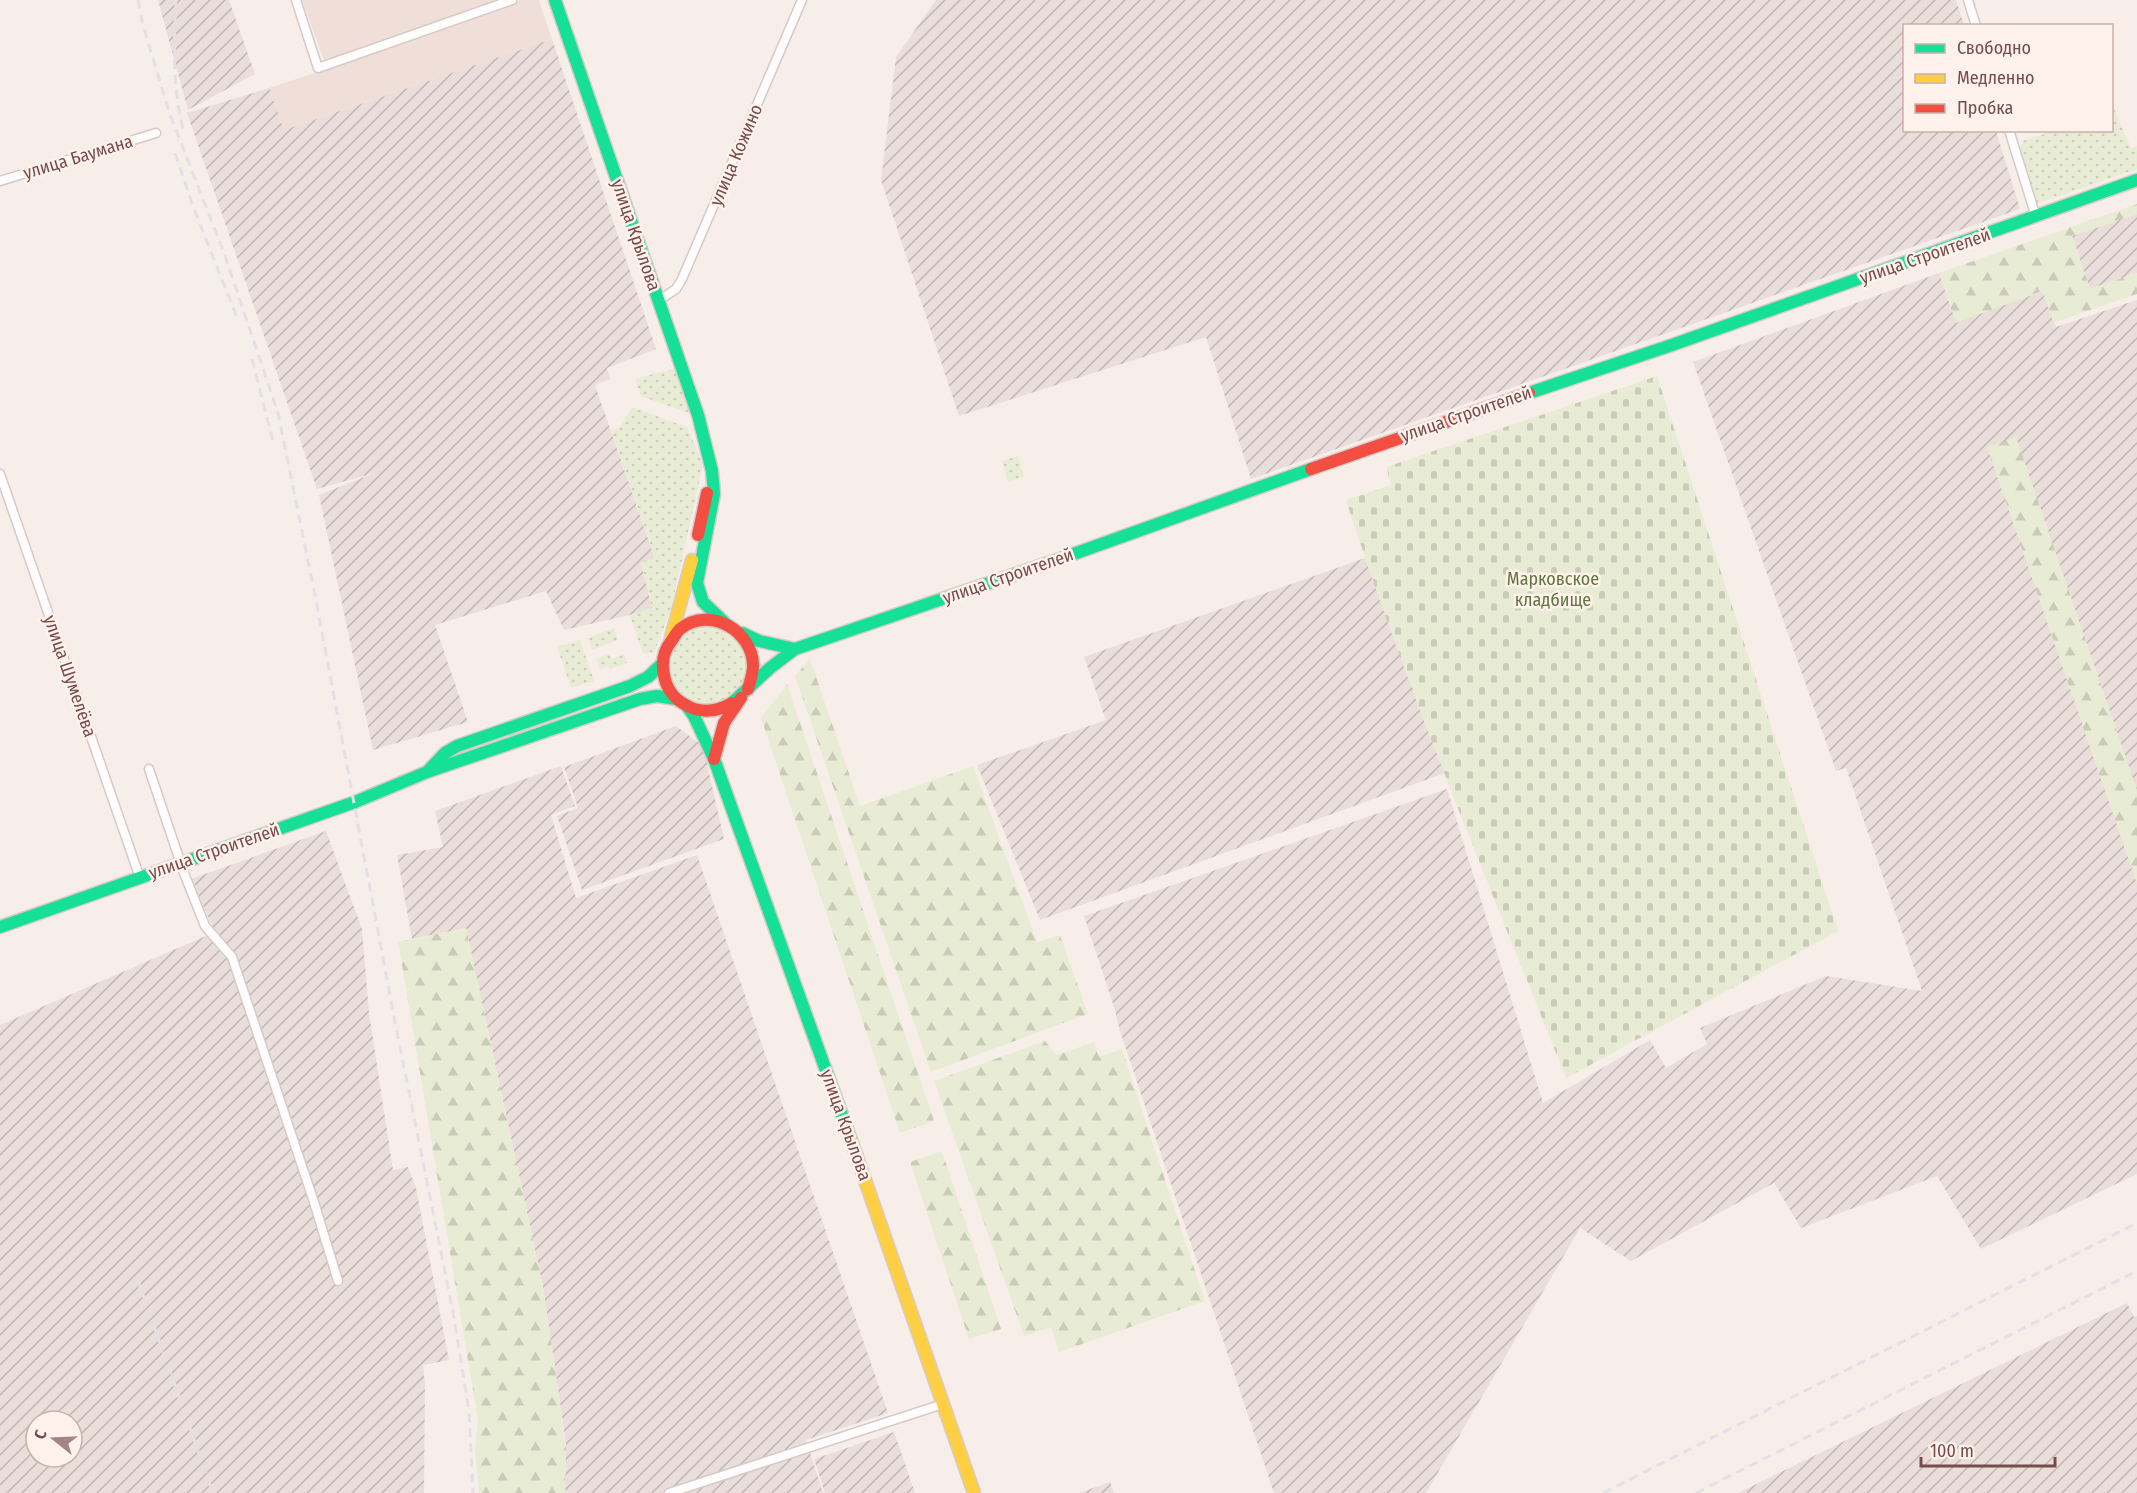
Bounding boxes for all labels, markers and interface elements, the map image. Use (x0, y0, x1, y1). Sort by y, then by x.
legend (1903, 24, 2113, 132)
text: Свободно (1957, 37, 2031, 59)
text: Медленно (1957, 67, 2035, 89)
text: Пробка (1957, 97, 2013, 119)
street label: улица Кожино (705, 101, 767, 209)
street label: улица Баумана (21, 130, 136, 184)
street label: улица Крылова (607, 176, 665, 294)
street label: улица Строителей (1857, 223, 1993, 289)
street label: улица Строителей (1398, 381, 1534, 447)
street label: улица Строителей (940, 543, 1076, 609)
park label: Марковское кладбище (1507, 568, 1599, 611)
street label: улица Шумелёва (39, 612, 101, 740)
street label: улица Строителей (146, 818, 282, 884)
street label: улица Крылова (816, 1066, 876, 1184)
north arrow (24, 1409, 84, 1469)
text: С (30, 1427, 51, 1441)
scale bar (1921, 1430, 2054, 1468)
text: 100 m (1930, 1440, 1974, 1462)

